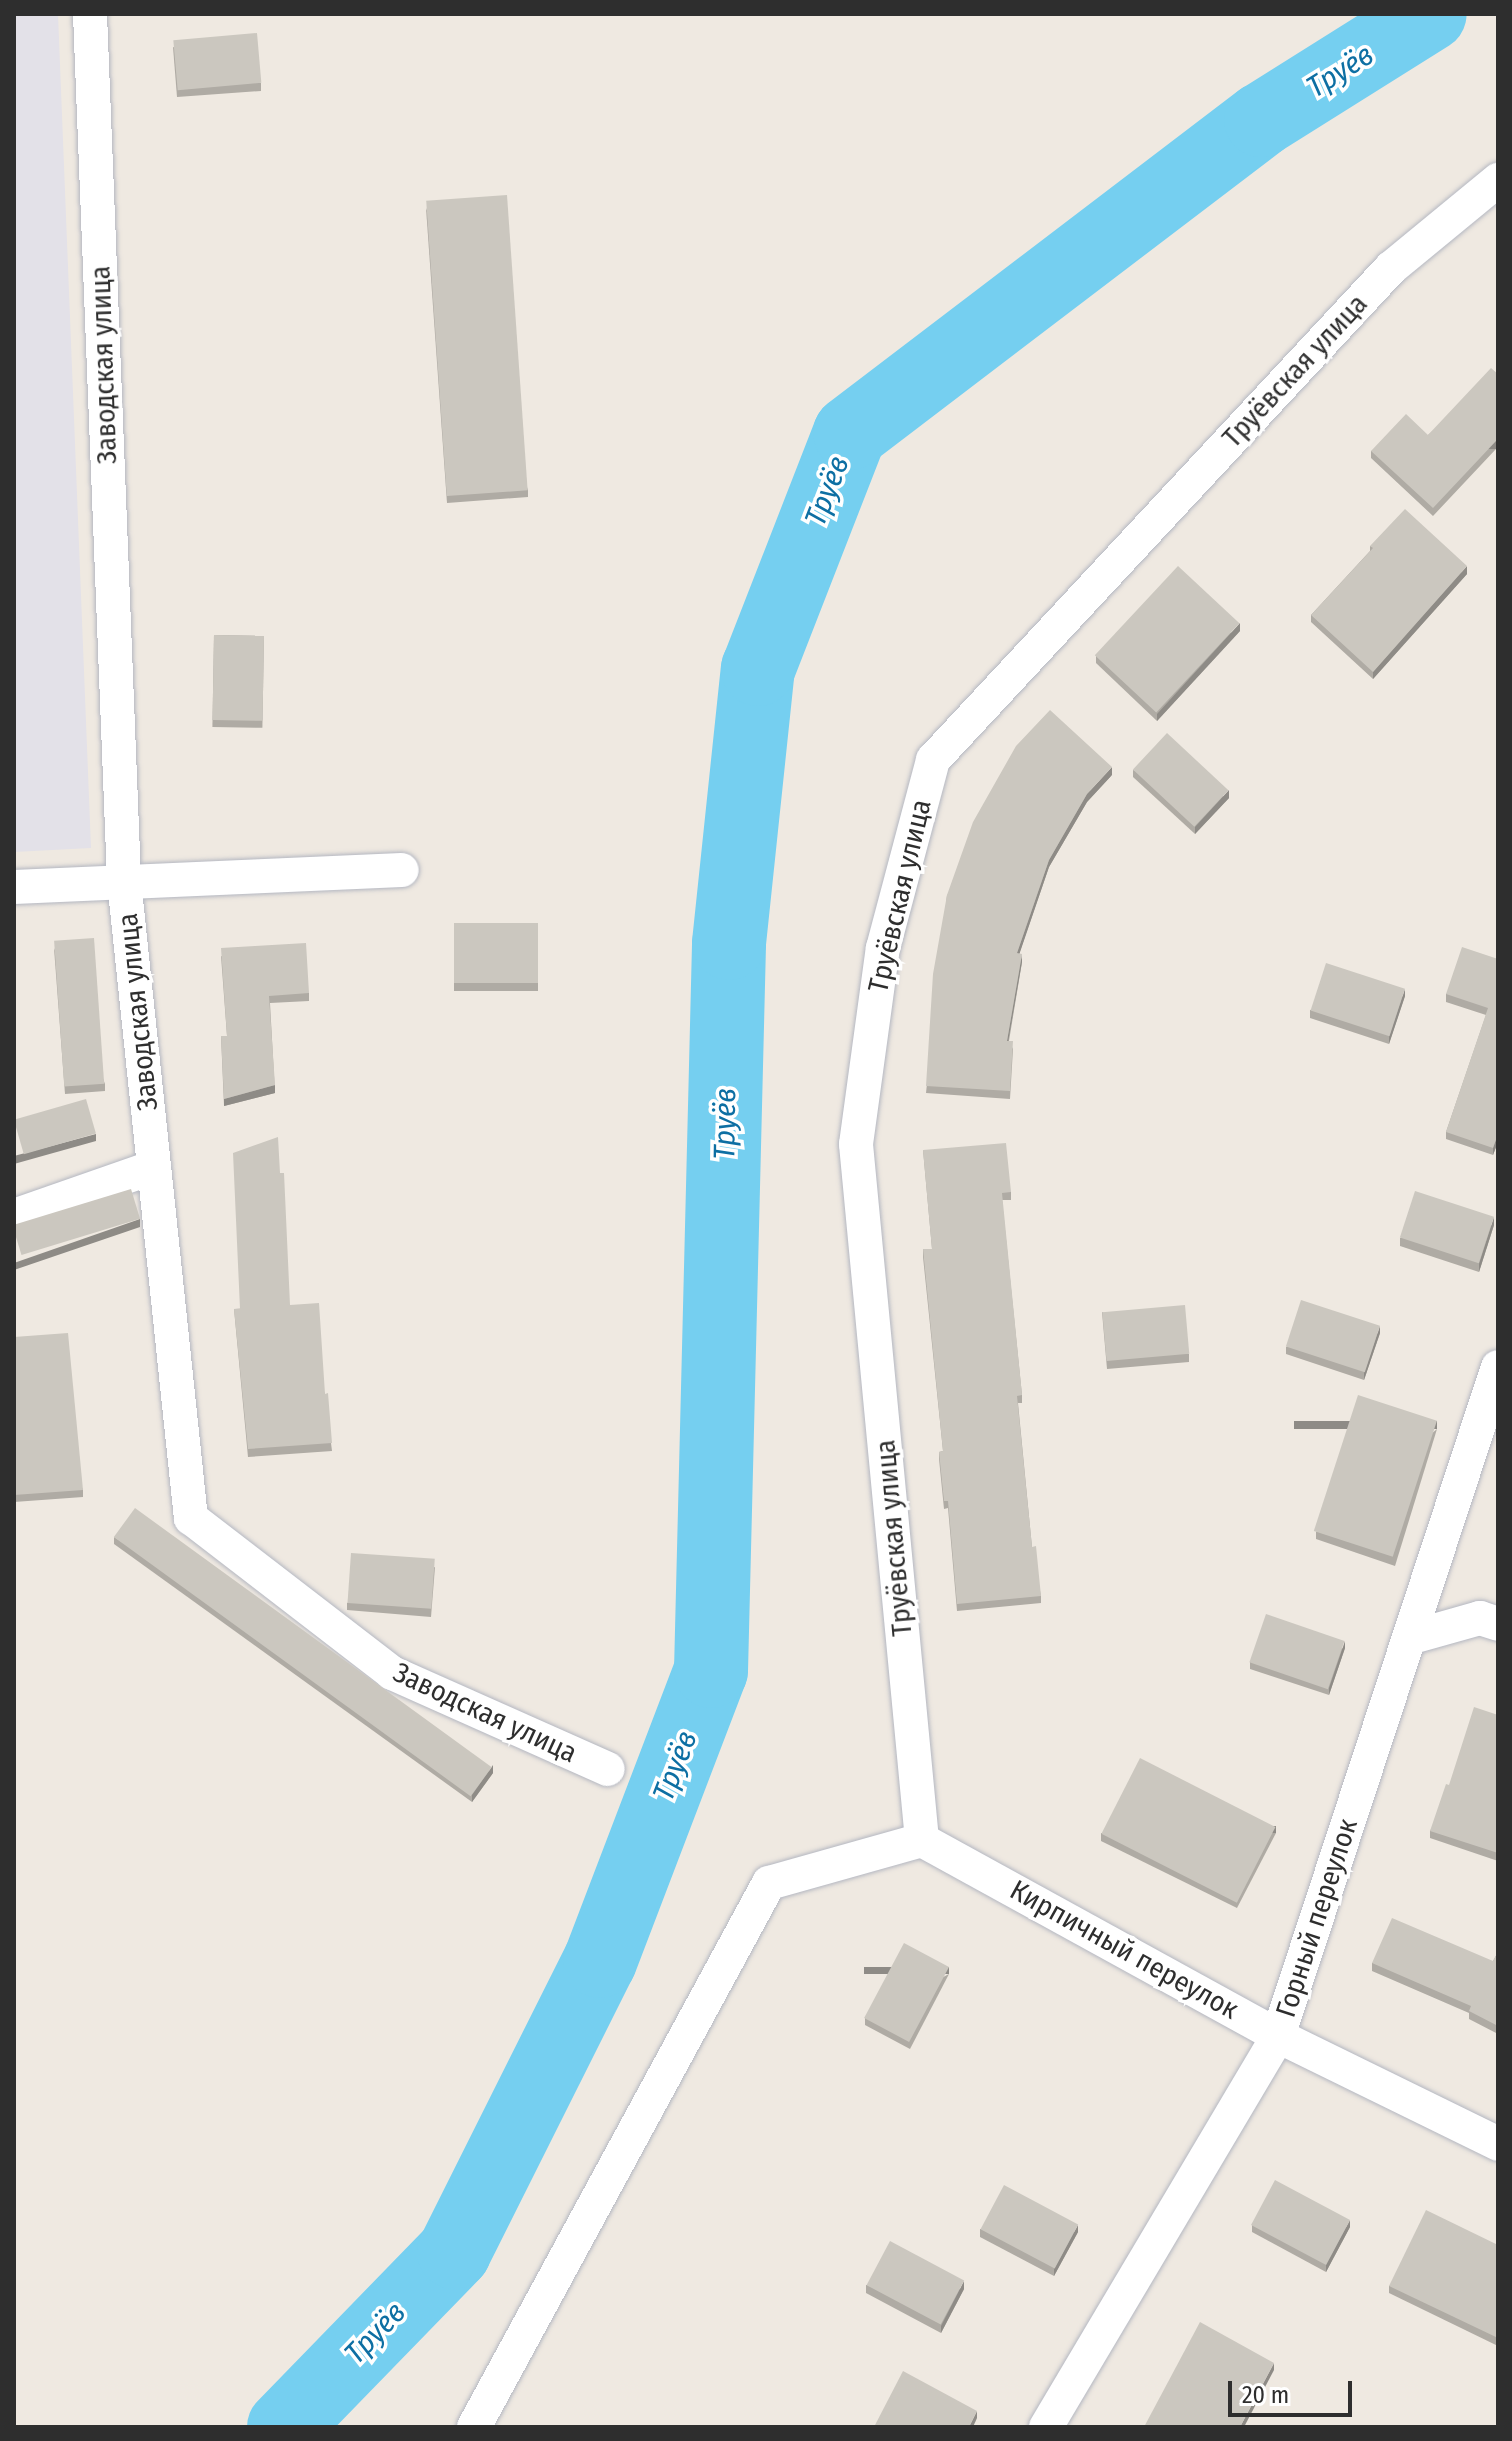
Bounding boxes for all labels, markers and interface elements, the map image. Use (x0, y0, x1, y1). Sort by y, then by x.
water label: Труёв (1300, 37, 1380, 105)
street label: Заводская улица (84, 265, 124, 465)
street label: Труёвская улица (1216, 288, 1374, 454)
water label: Труёв (797, 451, 857, 531)
street label: Труёвская улица (861, 796, 939, 996)
street label: Заводская улица (111, 912, 165, 1112)
water label: Труёв (706, 1088, 744, 1160)
street label: Труёвская улица (869, 1438, 919, 1638)
street label: Заводская улица (388, 1656, 582, 1770)
water label: Труёв (645, 1726, 705, 1806)
street label: Горный переулок (1269, 1815, 1365, 2021)
street label: Кирпичный переулок (1004, 1873, 1244, 2027)
water label: Труёв (337, 2295, 413, 2371)
scale bar (1232, 2365, 1356, 2415)
text: 20 m (1242, 2381, 1289, 2409)

